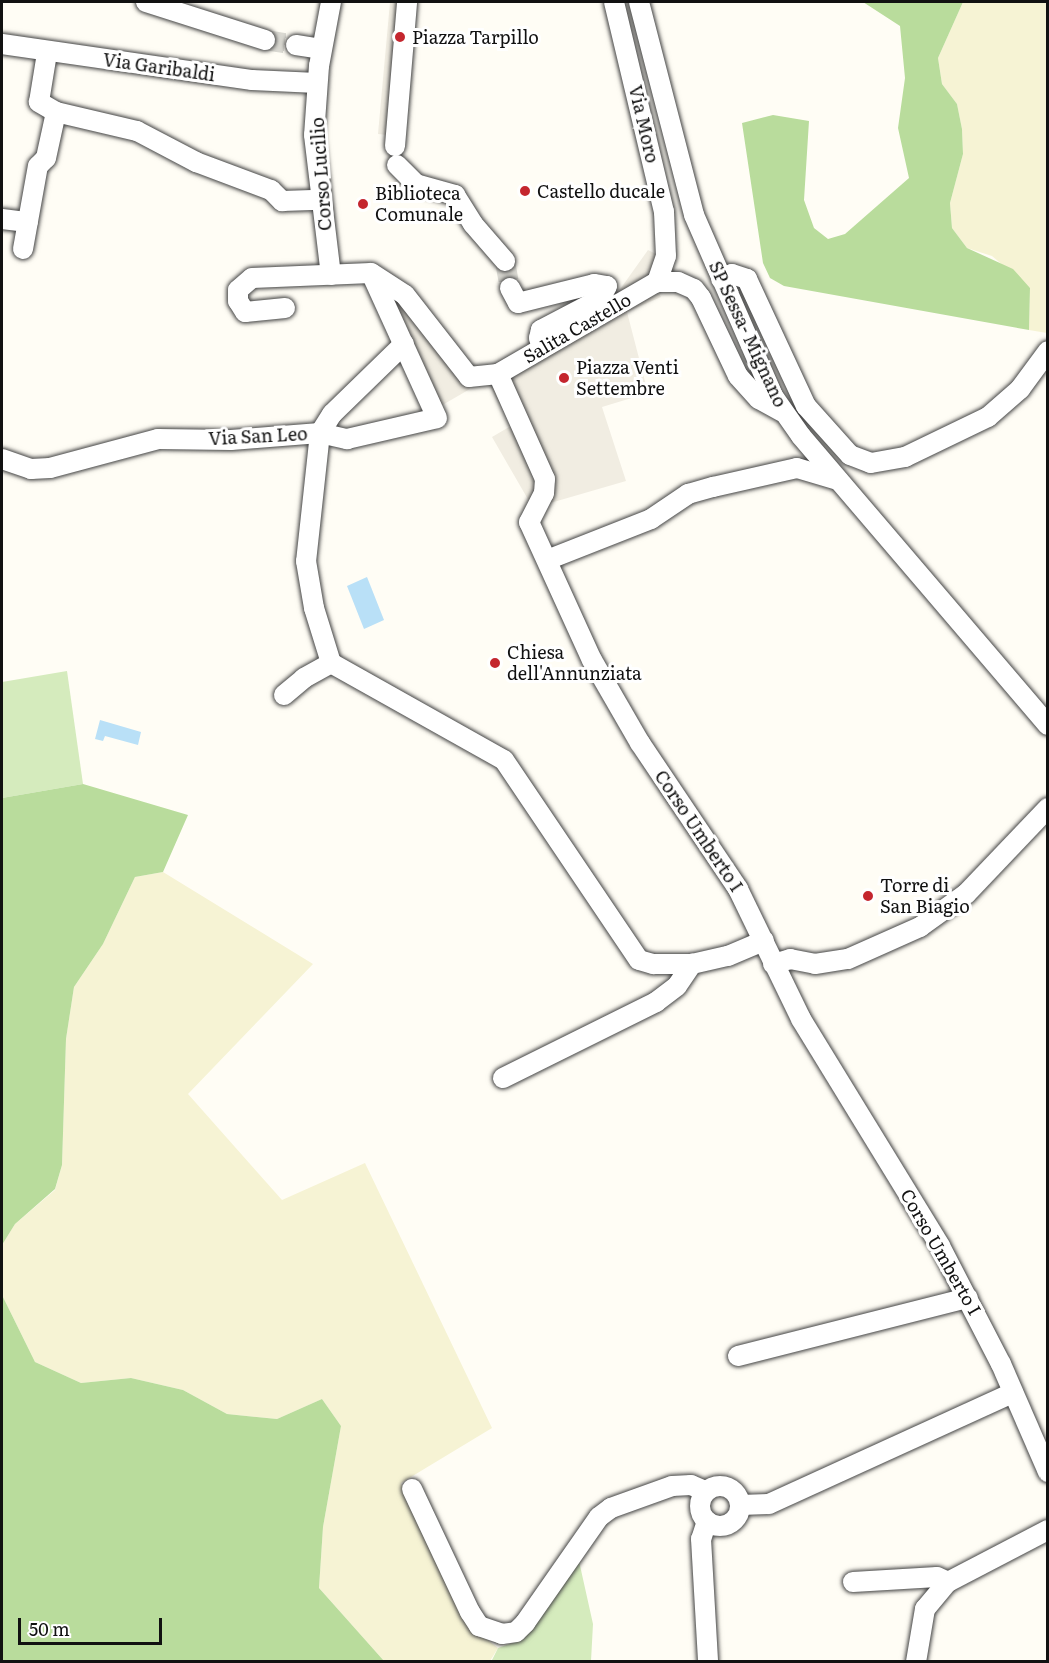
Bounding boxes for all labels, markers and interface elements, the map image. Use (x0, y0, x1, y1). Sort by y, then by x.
place label: Piazza Tarpillo (412, 26, 539, 48)
marker: Piazza Tarpillo (393, 30, 407, 44)
street label: Via Garibaldi (102, 48, 216, 86)
street label: Via Moro (625, 83, 663, 165)
street label: Corso Lucilio (306, 116, 336, 232)
place label: Castello ducale (537, 180, 665, 202)
place label: Biblioteca Comunale (375, 183, 463, 226)
marker: Castello ducale (518, 184, 532, 198)
marker: Biblioteca Comunale (356, 197, 370, 211)
street label: SP Sessa- Mignano (705, 258, 791, 410)
street label: Salita Castello (519, 288, 635, 368)
place label: Piazza Venti Settembre (576, 357, 679, 400)
marker: Piazza Venti Settembre (557, 371, 571, 385)
street label: Via San Leo (208, 423, 308, 449)
place label: Chiesa dell'Annunziata (507, 642, 642, 684)
marker: Chiesa dell'Annunziata (488, 656, 502, 670)
street label: Corso Umberto I (650, 766, 748, 896)
place label: Torre di San Biagio (880, 875, 970, 918)
marker: Torre di San Biagio (861, 889, 875, 903)
street label: Corso Umberto I (896, 1185, 986, 1319)
scale bar (21, 1606, 165, 1644)
text: 50 m (29, 1615, 70, 1642)

